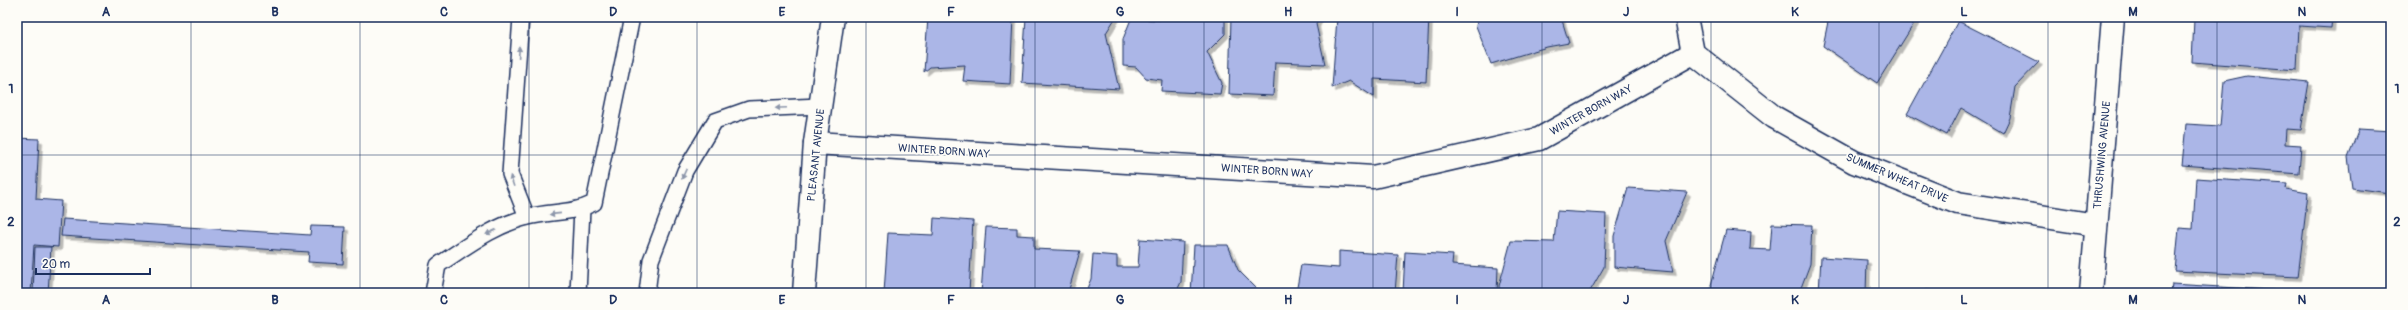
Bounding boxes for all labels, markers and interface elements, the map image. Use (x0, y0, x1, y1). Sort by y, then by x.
text: A (102, 4, 111, 20)
text: B (271, 4, 279, 20)
text: C (440, 4, 448, 20)
text: D (609, 4, 617, 20)
text: E (779, 4, 786, 20)
text: F (947, 4, 955, 20)
text: G (1116, 4, 1125, 20)
text: H (1284, 4, 1292, 20)
text: I (1455, 4, 1459, 20)
text: J (1623, 4, 1629, 20)
text: K (1791, 4, 1799, 20)
text: L (1960, 4, 1968, 20)
text: M (2128, 4, 2138, 20)
text: N (2298, 4, 2307, 20)
one-way arrow (515, 46, 522, 58)
text: 1 (8, 81, 14, 97)
text: 1 (2394, 81, 2400, 97)
street label: WINTER BORN WAY (1548, 82, 1635, 138)
street label: THRUSHWING AVENUE (2091, 100, 2113, 210)
one-way arrow (774, 105, 787, 111)
street label: PLEASANT AVENUE (805, 108, 827, 202)
street label: WINTER BORN WAY (898, 141, 991, 161)
street label: SUMMER WHEAT DRIVE (1844, 151, 1950, 205)
street label: WINTER BORN WAY (1221, 161, 1314, 181)
one-way arrow (681, 168, 687, 179)
one-way arrow (509, 175, 515, 187)
one-way arrow (549, 211, 561, 217)
text: 2 (7, 214, 15, 230)
text: 2 (2393, 214, 2401, 230)
one-way arrow (486, 229, 497, 235)
scale bar (36, 250, 150, 276)
text: 20 m (42, 257, 71, 272)
text: A (102, 292, 111, 308)
text: B (271, 292, 279, 308)
text: C (440, 292, 448, 308)
text: D (609, 292, 617, 308)
text: E (779, 292, 786, 308)
text: F (947, 292, 955, 308)
text: G (1116, 292, 1125, 308)
text: H (1284, 292, 1292, 308)
text: I (1455, 292, 1459, 308)
text: J (1623, 292, 1629, 308)
text: K (1791, 292, 1799, 308)
text: L (1960, 292, 1968, 308)
text: M (2128, 292, 2138, 308)
text: N (2298, 292, 2307, 308)

